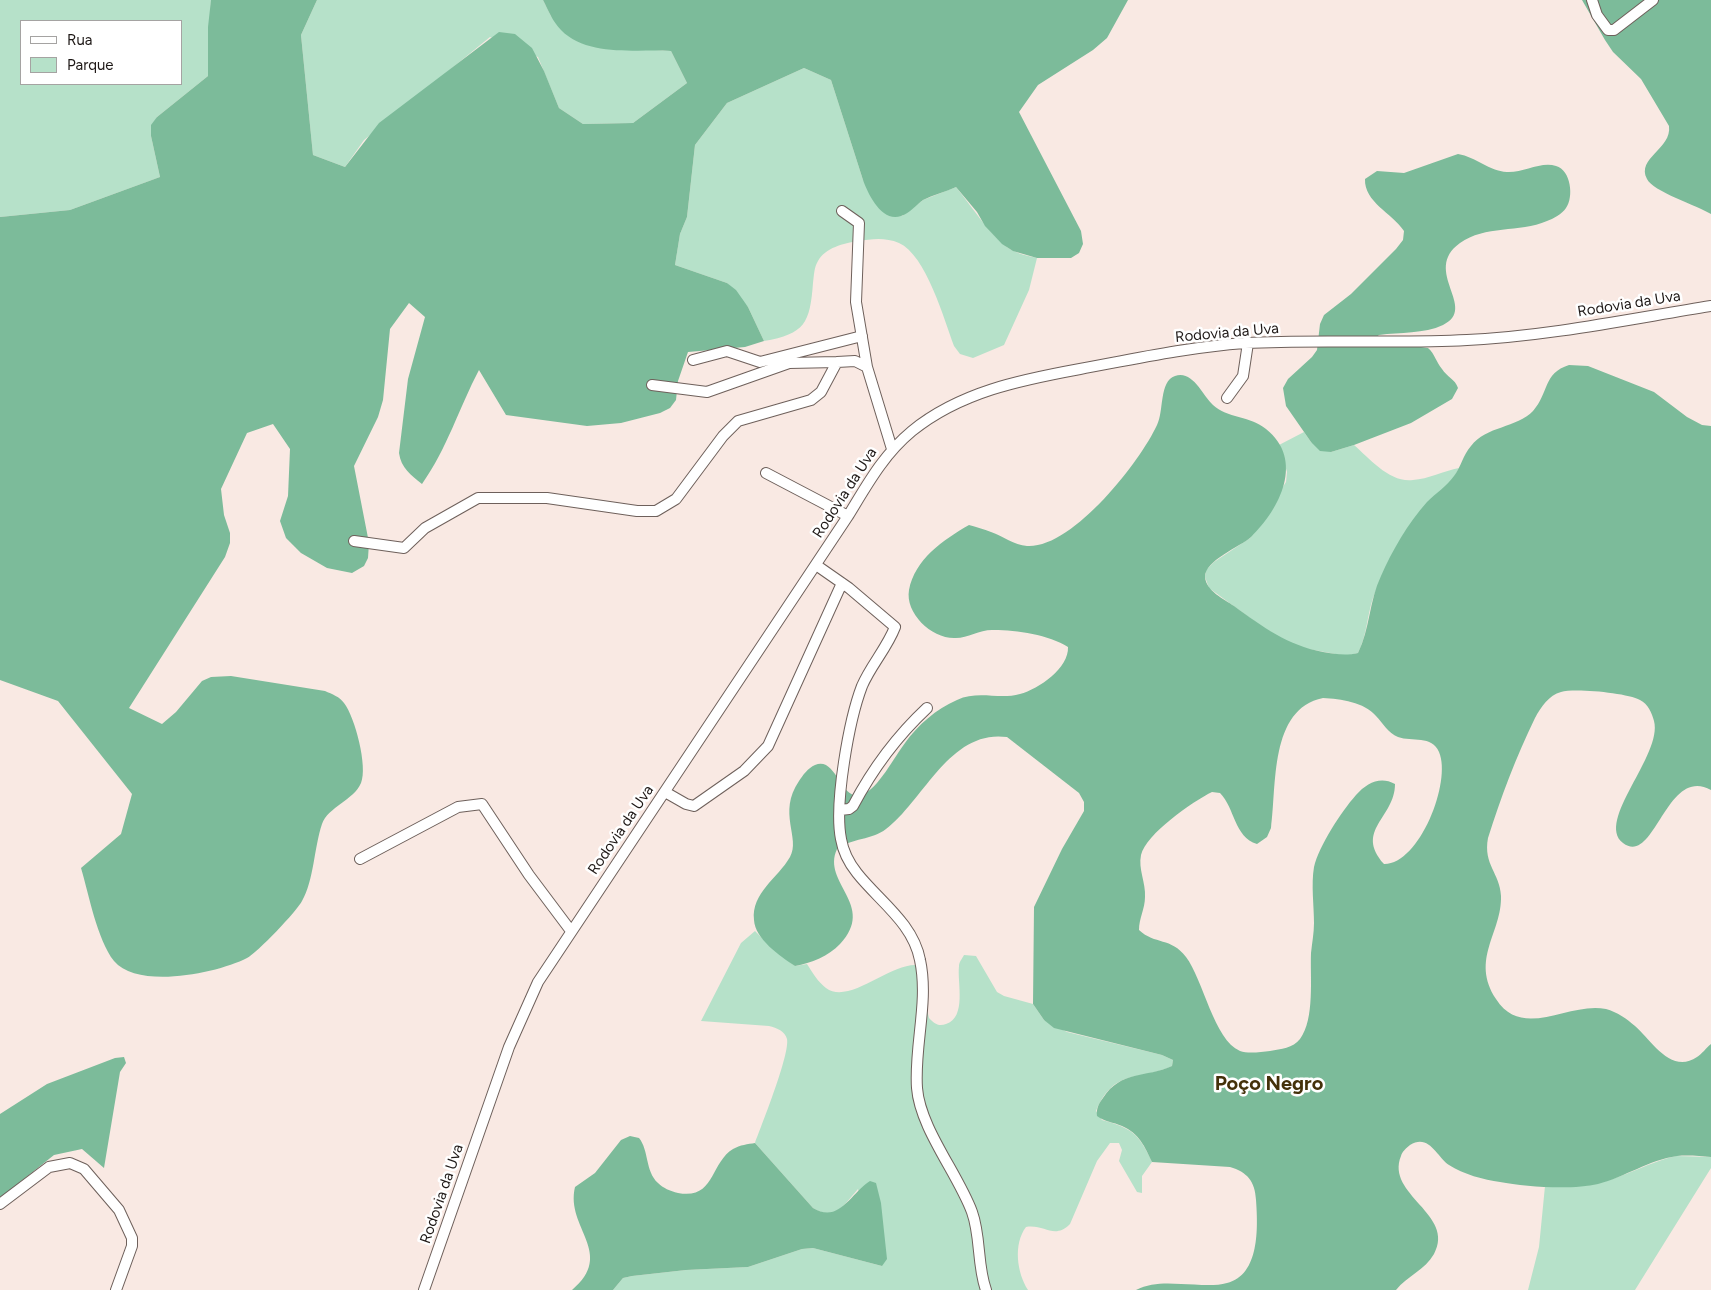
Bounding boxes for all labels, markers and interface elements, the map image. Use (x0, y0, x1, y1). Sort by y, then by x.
legend (20, 20, 182, 85)
text: Rua (67, 31, 92, 49)
text: Parque (67, 56, 114, 74)
street label: Rodovia da Uva (1576, 287, 1682, 321)
street label: Rodovia da Uva (1174, 320, 1280, 346)
street label: Rodovia da Uva (809, 444, 881, 542)
street label: Rodovia da Uva (584, 782, 658, 878)
district label: Poço Negro (1215, 1072, 1323, 1096)
street label: Rodovia da Uva (417, 1142, 467, 1246)

